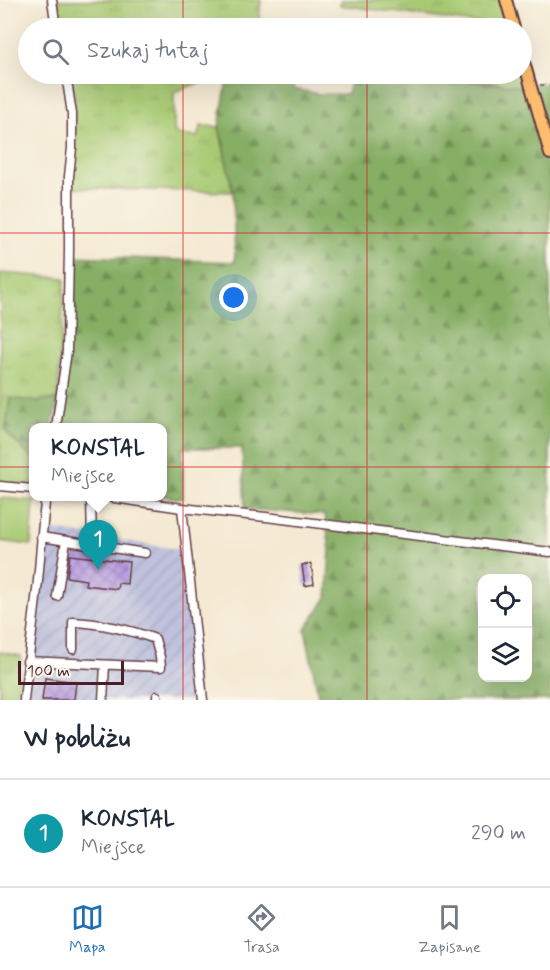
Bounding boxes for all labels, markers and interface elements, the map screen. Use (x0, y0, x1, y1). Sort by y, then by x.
search box (18, 18, 532, 84)
icon: search (39, 35, 72, 68)
text: Szukaj tutaj (87, 37, 209, 65)
your location (219, 283, 248, 312)
popup (29, 423, 167, 501)
text: KONSTAL (51, 435, 145, 463)
text: Miejsce (51, 463, 115, 490)
pin: 1 (78, 520, 118, 570)
map controls (478, 574, 532, 682)
button: locate (478, 574, 532, 628)
button: layers (478, 628, 532, 682)
scale bar (18, 658, 124, 686)
text: 100 m (27, 661, 70, 682)
text: W pobliżu (24, 722, 130, 756)
text: KONSTAL (81, 806, 175, 834)
text: 1 (39, 820, 48, 847)
text: 290 m (471, 820, 526, 847)
text: Miejsce (81, 834, 145, 861)
tab: Mapa (69, 901, 106, 958)
tab: Trasa (244, 901, 280, 958)
tab: Zapisane (418, 901, 481, 958)

